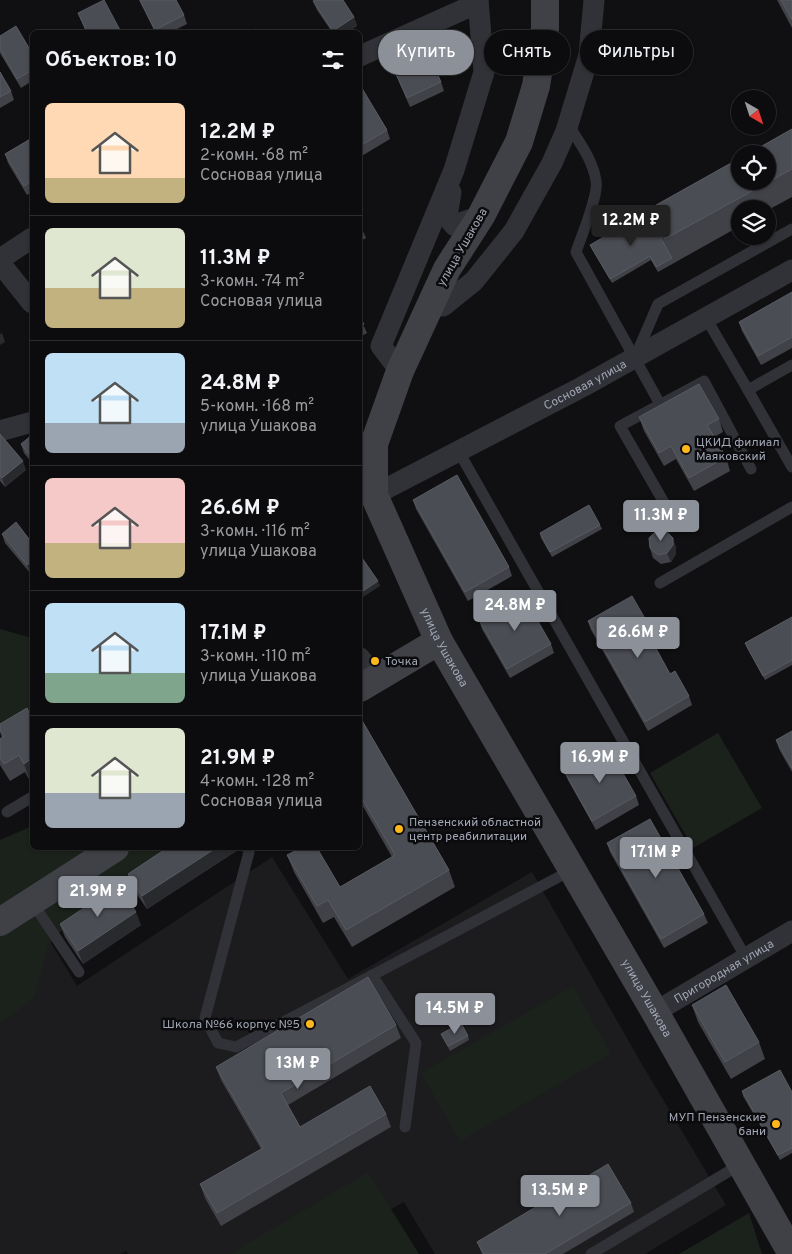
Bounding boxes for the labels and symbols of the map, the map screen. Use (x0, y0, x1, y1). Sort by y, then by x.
north arrow (731, 90, 776, 135)
pin: 12.2M ₽ (585, 204, 677, 247)
street label: улица Ушакова (434, 206, 492, 289)
street label: Сосновая улица (541, 357, 630, 414)
place label: ЦКИД филиал Маяковский (696, 435, 780, 465)
marker: ЦКИД филиал Маяковский (680, 443, 692, 455)
pin: 11.3M ₽ (615, 500, 707, 542)
pin: 24.8M ₽ (469, 590, 561, 632)
street label: улица Ушакова (416, 605, 471, 690)
pin: 26.6M ₽ (592, 616, 684, 659)
place label: Точка (385, 654, 418, 670)
marker: Точка (369, 655, 381, 667)
pin: 16.9M ₽ (554, 742, 646, 784)
place label: Пензенский областной центр реабилитации (409, 815, 541, 845)
marker: Пензенский областной центр реабилитации (393, 823, 405, 835)
pin: 17.1M ₽ (610, 836, 702, 879)
pin: 21.9M ₽ (52, 876, 144, 918)
street label: Пригородная улица (671, 936, 777, 1008)
street label: улица Ушакова (617, 957, 675, 1040)
pin: 14.5M ₽ (409, 992, 501, 1035)
place label: Школа №66 корпус №5 (162, 1017, 300, 1033)
marker: Школа №66 корпус №5 (304, 1018, 316, 1030)
pin: 13M ₽ (263, 1048, 333, 1090)
place label: МУП Пензенские бани (669, 1110, 766, 1140)
marker: МУП Пензенские бани (770, 1118, 782, 1130)
pin: 13.5M ₽ (514, 1174, 606, 1217)

